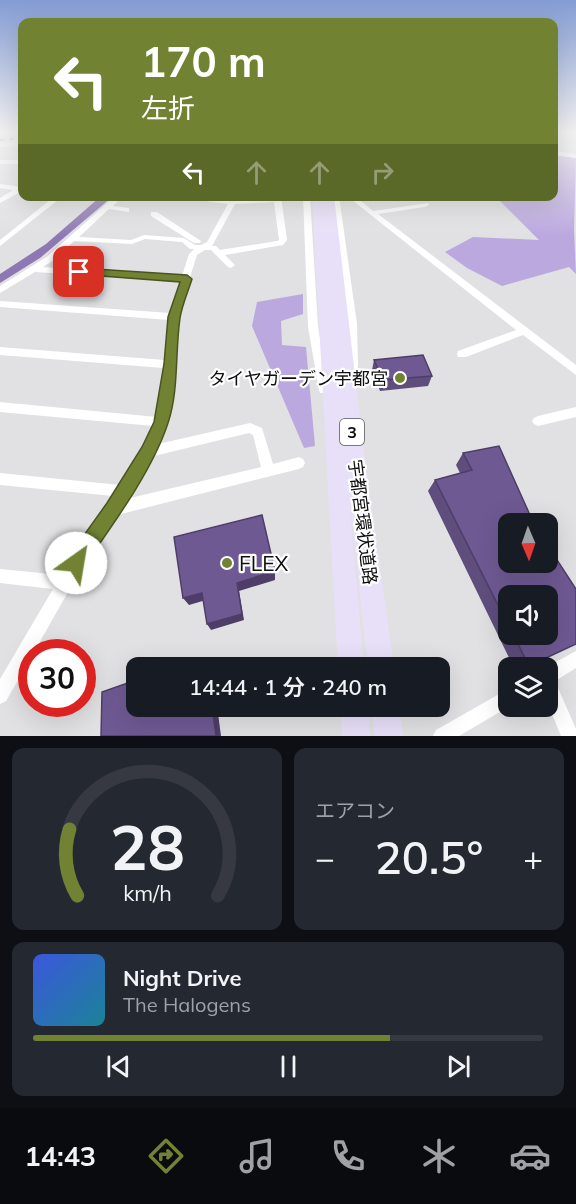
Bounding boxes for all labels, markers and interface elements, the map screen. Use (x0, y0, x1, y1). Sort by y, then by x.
text: 170 m (141, 35, 266, 88)
icon: left (42, 42, 120, 120)
text: 左折 (141, 91, 195, 125)
icon: left (177, 156, 210, 189)
icon: ahead (240, 156, 273, 189)
icon: ahead (303, 156, 336, 189)
icon: right (366, 156, 399, 189)
pin (53, 246, 104, 297)
icon: arrive (62, 255, 95, 288)
place label: タイヤガーデン宇都宮 (209, 367, 388, 390)
marker: タイヤガーデン宇都宮 (393, 371, 407, 385)
road number: 3 (340, 419, 364, 445)
street label: 宇都宮環状道路 (344, 458, 382, 586)
north arrow (498, 513, 558, 573)
map controls (498, 513, 558, 717)
position arrow (44, 531, 108, 595)
place label: FLEX (239, 550, 288, 576)
marker: FLEX (220, 556, 234, 570)
button: sound (498, 585, 558, 645)
speed limit sign: 30 (18, 639, 96, 717)
button: layers (498, 657, 558, 717)
text: 14:44 · 1 分 · 240 m (189, 673, 387, 701)
text: エアコン (315, 798, 395, 823)
text: 28 (110, 807, 184, 886)
text: 20.5° (375, 829, 483, 885)
text: − (315, 837, 335, 878)
text: + (523, 837, 543, 878)
text: km/h (123, 879, 171, 906)
text: Night Drive (123, 964, 242, 992)
text: The Halogens (123, 992, 251, 1017)
icon: previous (102, 1050, 135, 1083)
icon: pause (272, 1050, 305, 1083)
icon: next (442, 1050, 475, 1083)
icon: directions (145, 1135, 187, 1177)
icon: music (236, 1135, 278, 1177)
icon: phone (327, 1135, 369, 1177)
icon: climate (418, 1135, 460, 1177)
icon: car (509, 1135, 551, 1177)
text: 14:43 (25, 1139, 96, 1173)

